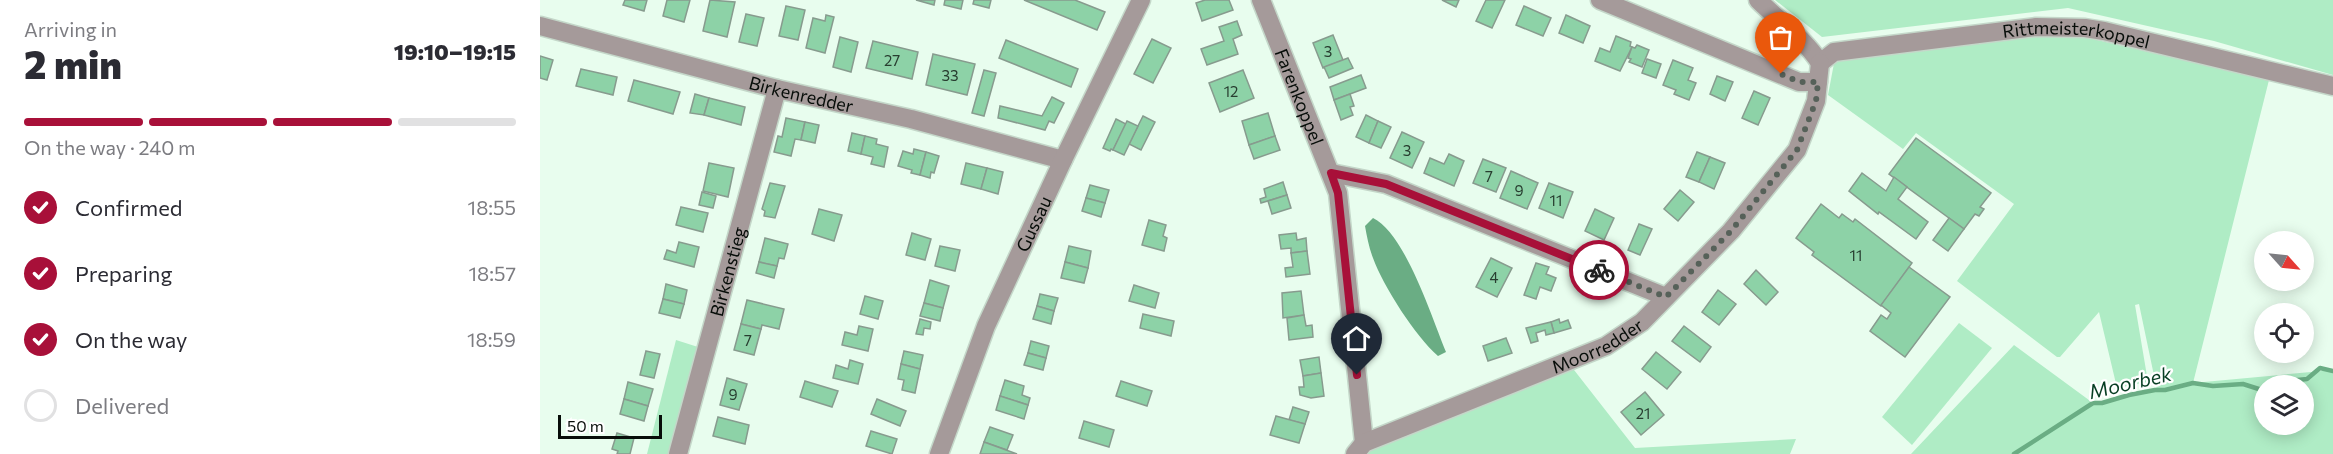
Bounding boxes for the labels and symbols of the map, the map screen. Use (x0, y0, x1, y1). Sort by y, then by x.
pin (1755, 12, 1806, 74)
street label: Rittmeisterkoppel (2001, 16, 2152, 53)
house number: 3 (1324, 42, 1332, 60)
street label: Farenkoppel (1270, 45, 1329, 148)
house number: 27 (884, 51, 900, 69)
house number: 33 (941, 66, 959, 84)
street label: Birkenredder (747, 71, 856, 117)
house number: 12 (1224, 82, 1238, 100)
house number: 3 (1403, 141, 1411, 159)
house number: 7 (1485, 167, 1493, 185)
house number: 9 (1514, 181, 1524, 199)
house number: 11 (1550, 191, 1562, 209)
street label: Gussau (1011, 192, 1056, 255)
street label: Birkenstieg (705, 224, 750, 319)
north arrow (2254, 231, 2314, 291)
courier (1569, 240, 1629, 300)
house number: 11 (1850, 246, 1862, 264)
house number: 4 (1490, 268, 1499, 286)
pin (1331, 313, 1382, 375)
street label: Moorredder (1548, 314, 1647, 378)
house number: 7 (744, 331, 752, 349)
water label: Moorbek (2086, 361, 2175, 403)
house number: 9 (728, 385, 738, 403)
house number: 21 (1636, 404, 1650, 422)
scale bar (558, 412, 662, 440)

